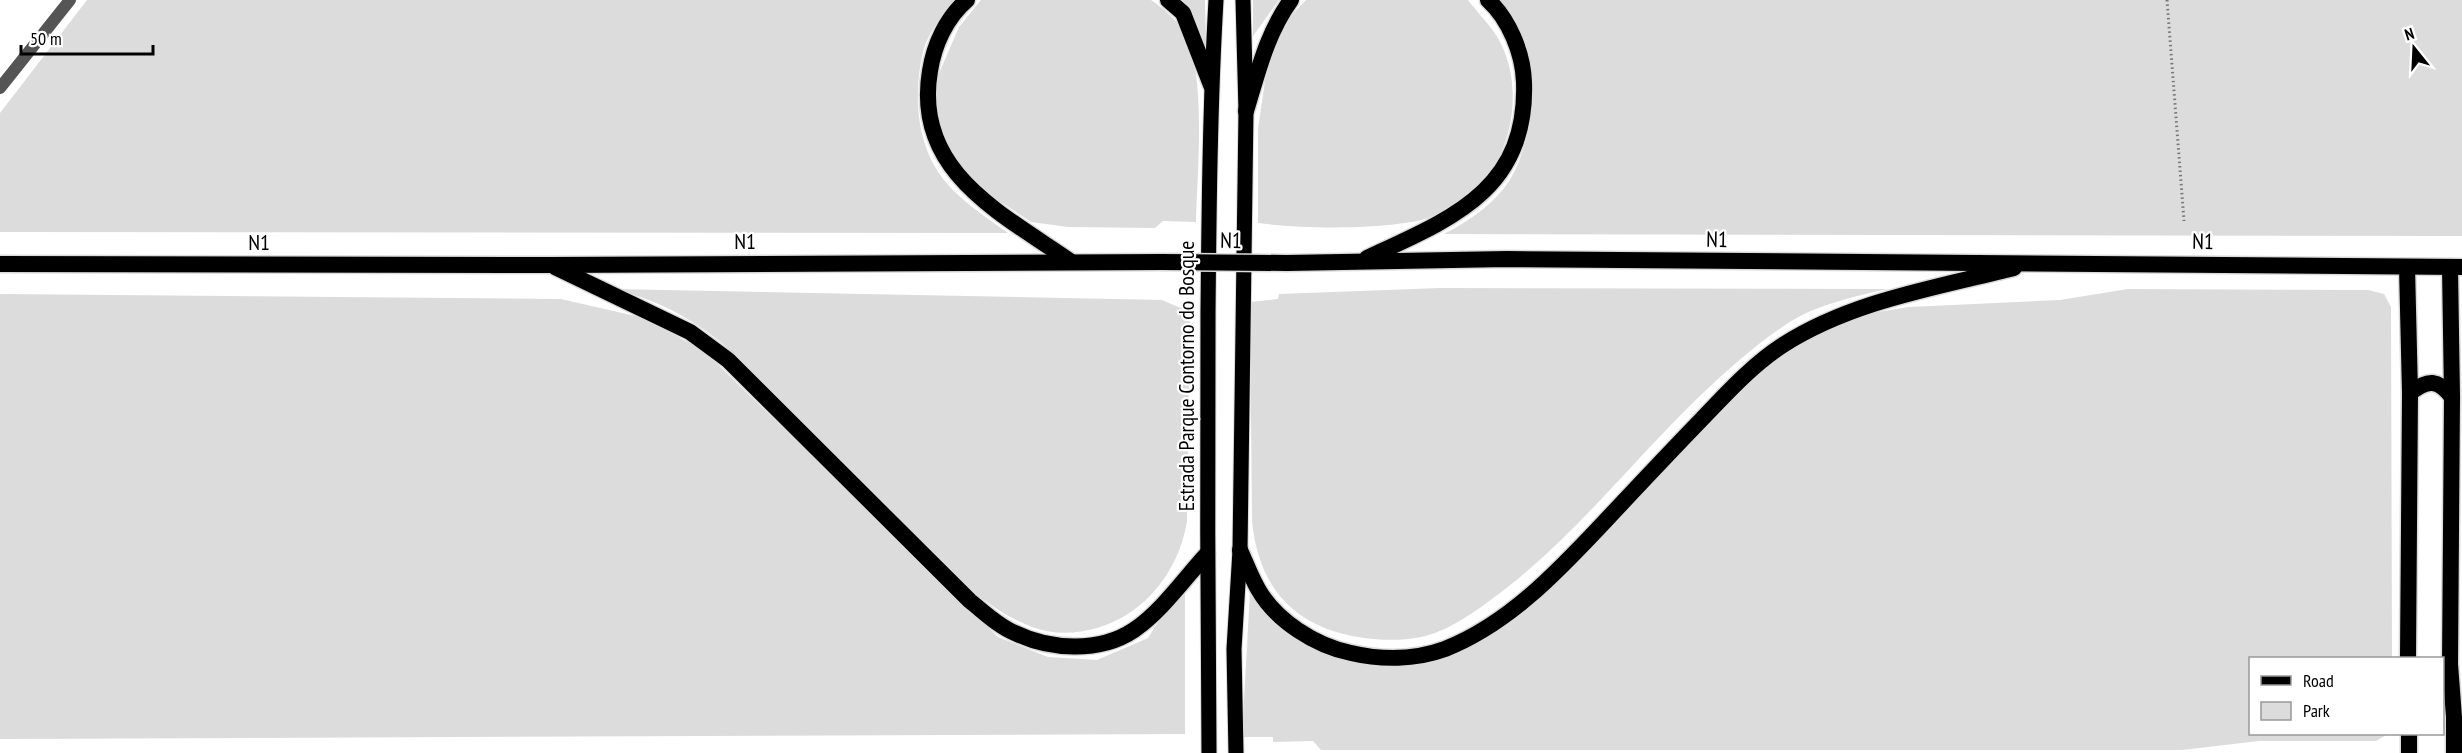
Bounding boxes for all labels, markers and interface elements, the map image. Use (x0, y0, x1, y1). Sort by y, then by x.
scale bar (21, 18, 153, 56)
north arrow (2384, 18, 2444, 78)
text: N (2402, 23, 2417, 45)
text: 50 m (30, 27, 62, 50)
street label: N1 (1706, 225, 1728, 253)
street label: N1 (1220, 226, 1242, 254)
street label: N1 (734, 227, 756, 255)
street label: N1 (2192, 227, 2214, 255)
street label: N1 (248, 228, 270, 256)
street label: Estrada Parque Contorno do Bosque (1172, 241, 1200, 511)
legend (2249, 657, 2444, 735)
text: Road (2303, 669, 2334, 692)
text: Park (2303, 699, 2330, 722)

